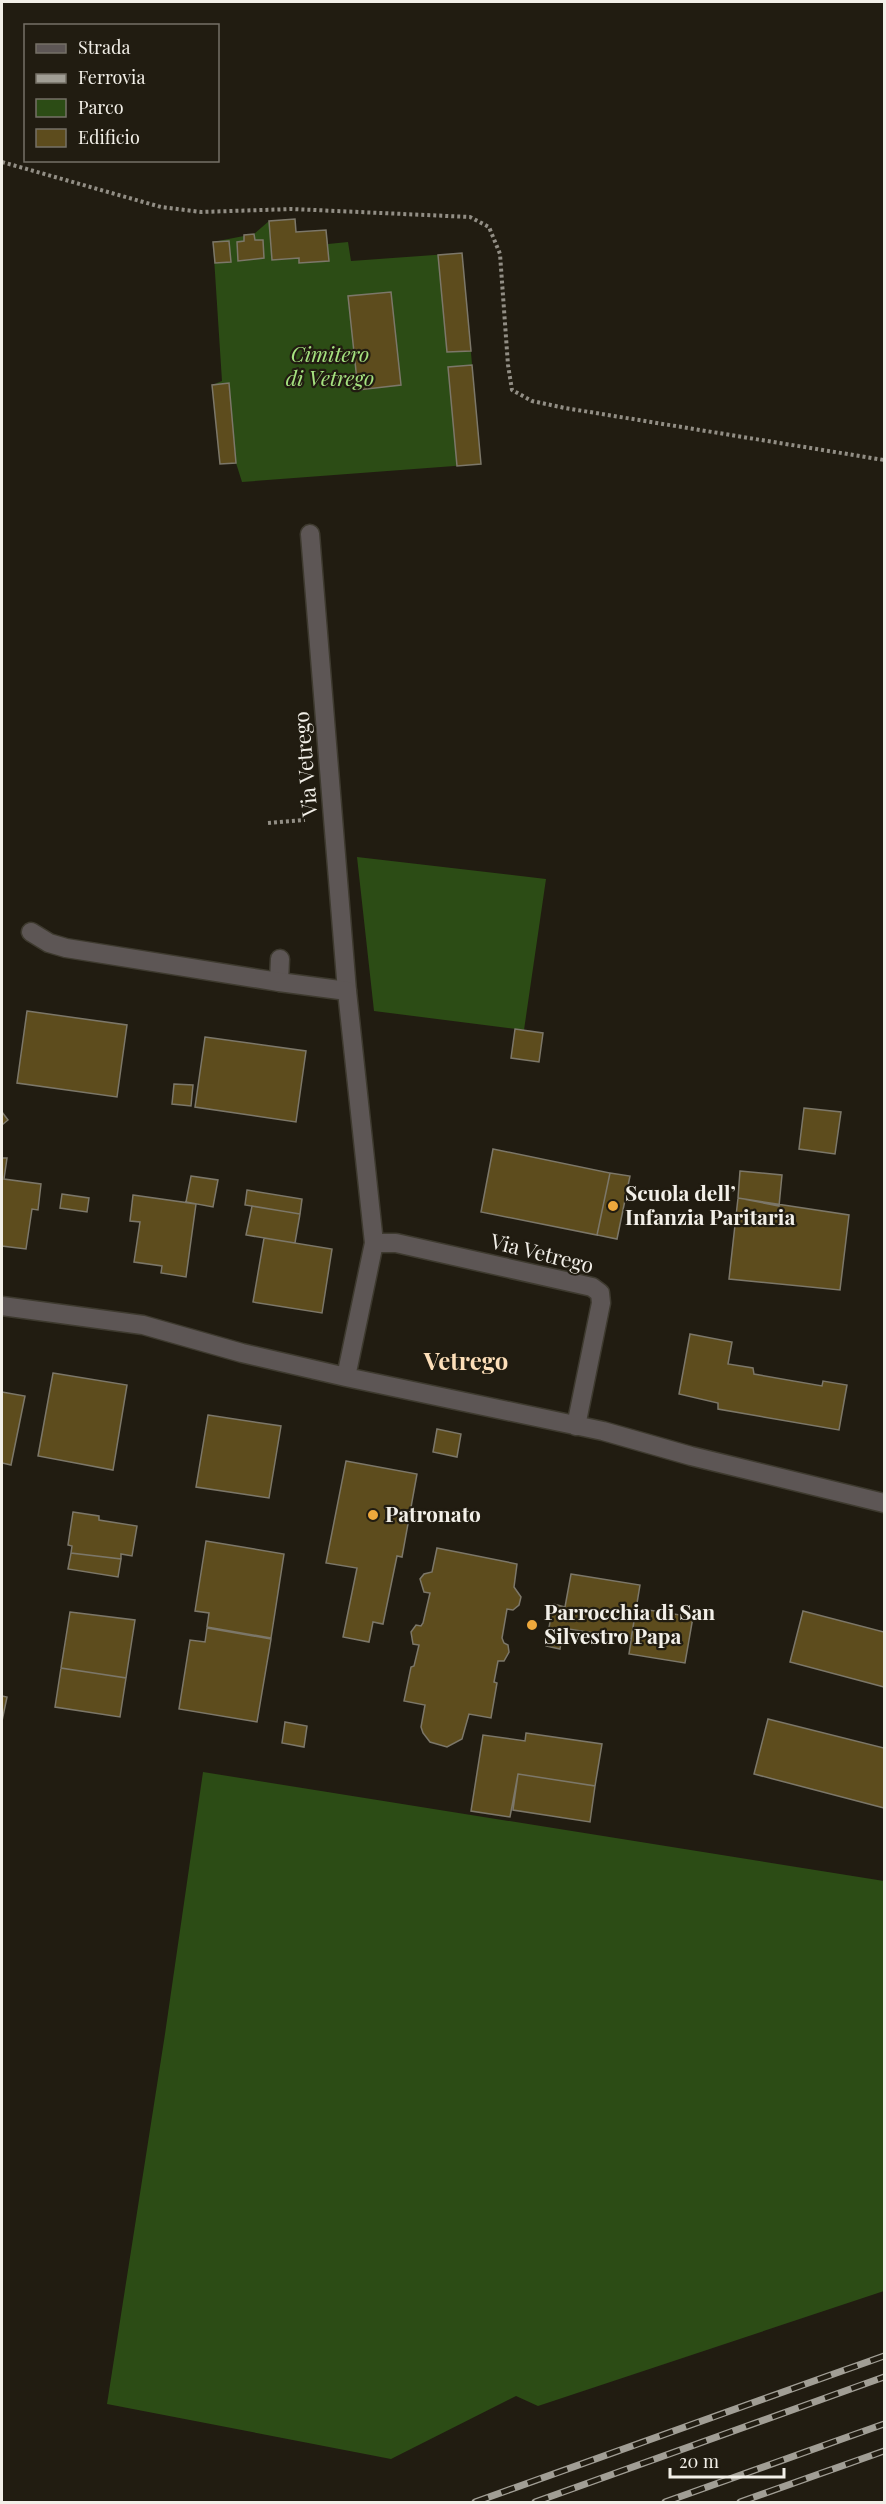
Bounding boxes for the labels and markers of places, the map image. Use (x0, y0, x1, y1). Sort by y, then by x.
place label: Scuola dell’ Infanzia Paritaria (625, 1178, 795, 1230)
marker: Scuola dell’ Infanzia Paritaria (606, 1199, 620, 1213)
place label: Patronato (385, 1499, 481, 1527)
marker: Patronato (366, 1508, 380, 1522)
place label: Parrocchia di San Silvestro Papa (544, 1597, 715, 1649)
marker: Parrocchia di San Silvestro Papa (525, 1618, 539, 1632)

